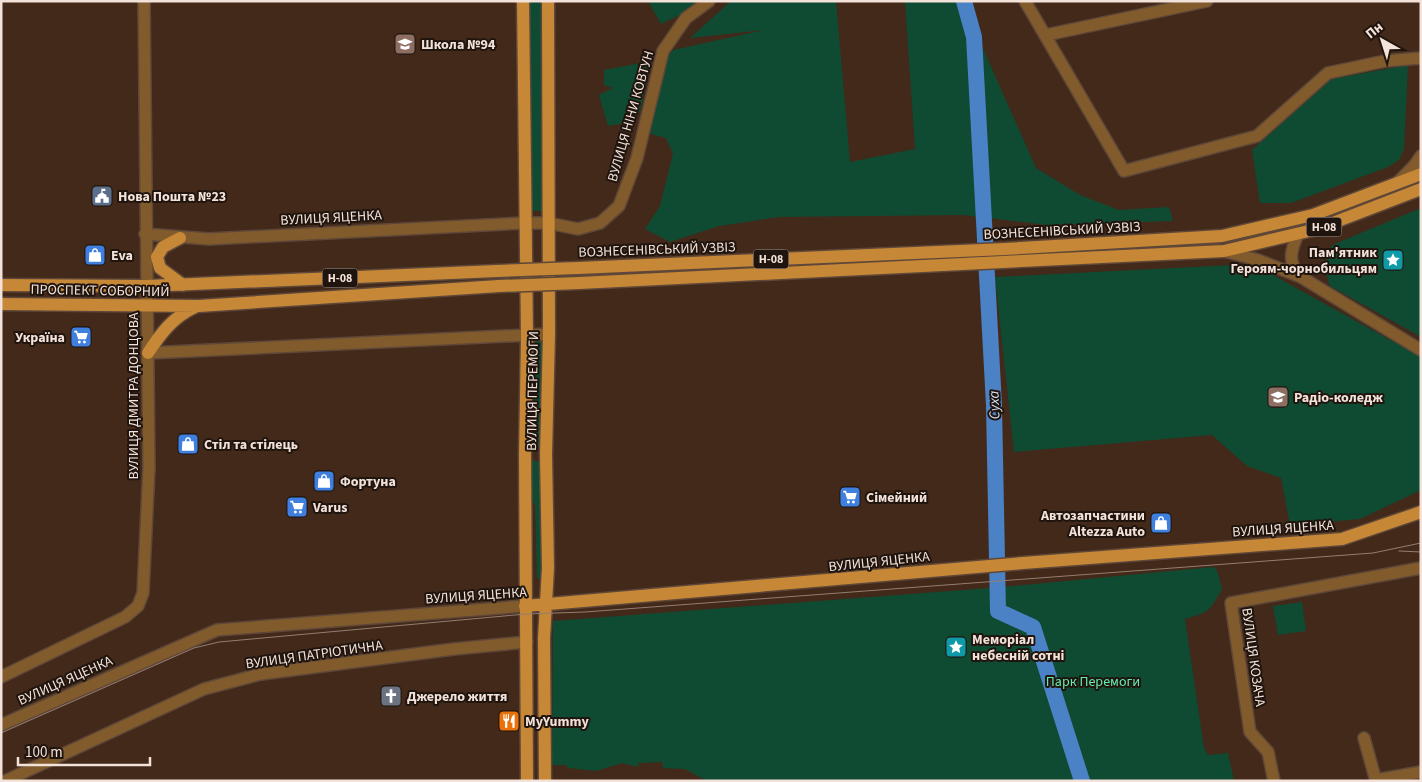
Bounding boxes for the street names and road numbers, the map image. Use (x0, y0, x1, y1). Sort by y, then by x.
street label: ВУЛИЦЯ НІНИ КОВТУН (603, 48, 659, 184)
street label: ВУЛИЦЯ ЯЦЕНКА (280, 205, 383, 231)
street label: ВОЗНЕСЕНІВСЬКИЙ УЗВІЗ (983, 217, 1141, 245)
road number: Н-08 (1306, 218, 1342, 236)
street label: ВОЗНЕСЕНІВСЬКИЙ УЗВІЗ (578, 237, 736, 263)
road number: Н-08 (754, 250, 788, 268)
road number: Н-08 (322, 268, 358, 288)
street label: ПРОСПЕКТ СОБОРНИЙ (30, 280, 170, 302)
street label: ВУЛИЦЯ ДМИТРА ДОНЦОВА (124, 312, 144, 480)
street label: ВУЛИЦЯ ПЕРЕМОГИ (522, 331, 544, 451)
street label: ВУЛИЦЯ ЯЦЕНКА (1232, 515, 1335, 543)
street label: ВУЛИЦЯ ЯЦЕНКА (827, 547, 931, 577)
street label: ВУЛИЦЯ ЯЦЕНКА (425, 582, 528, 610)
street label: ВУЛИЦЯ КОЗАЧА (1236, 606, 1270, 708)
street label: ВУЛИЦЯ ПАТРІОТИЧНА (244, 635, 384, 675)
street label: ВУЛИЦЯ ЯЦЕНКА (15, 651, 116, 711)

